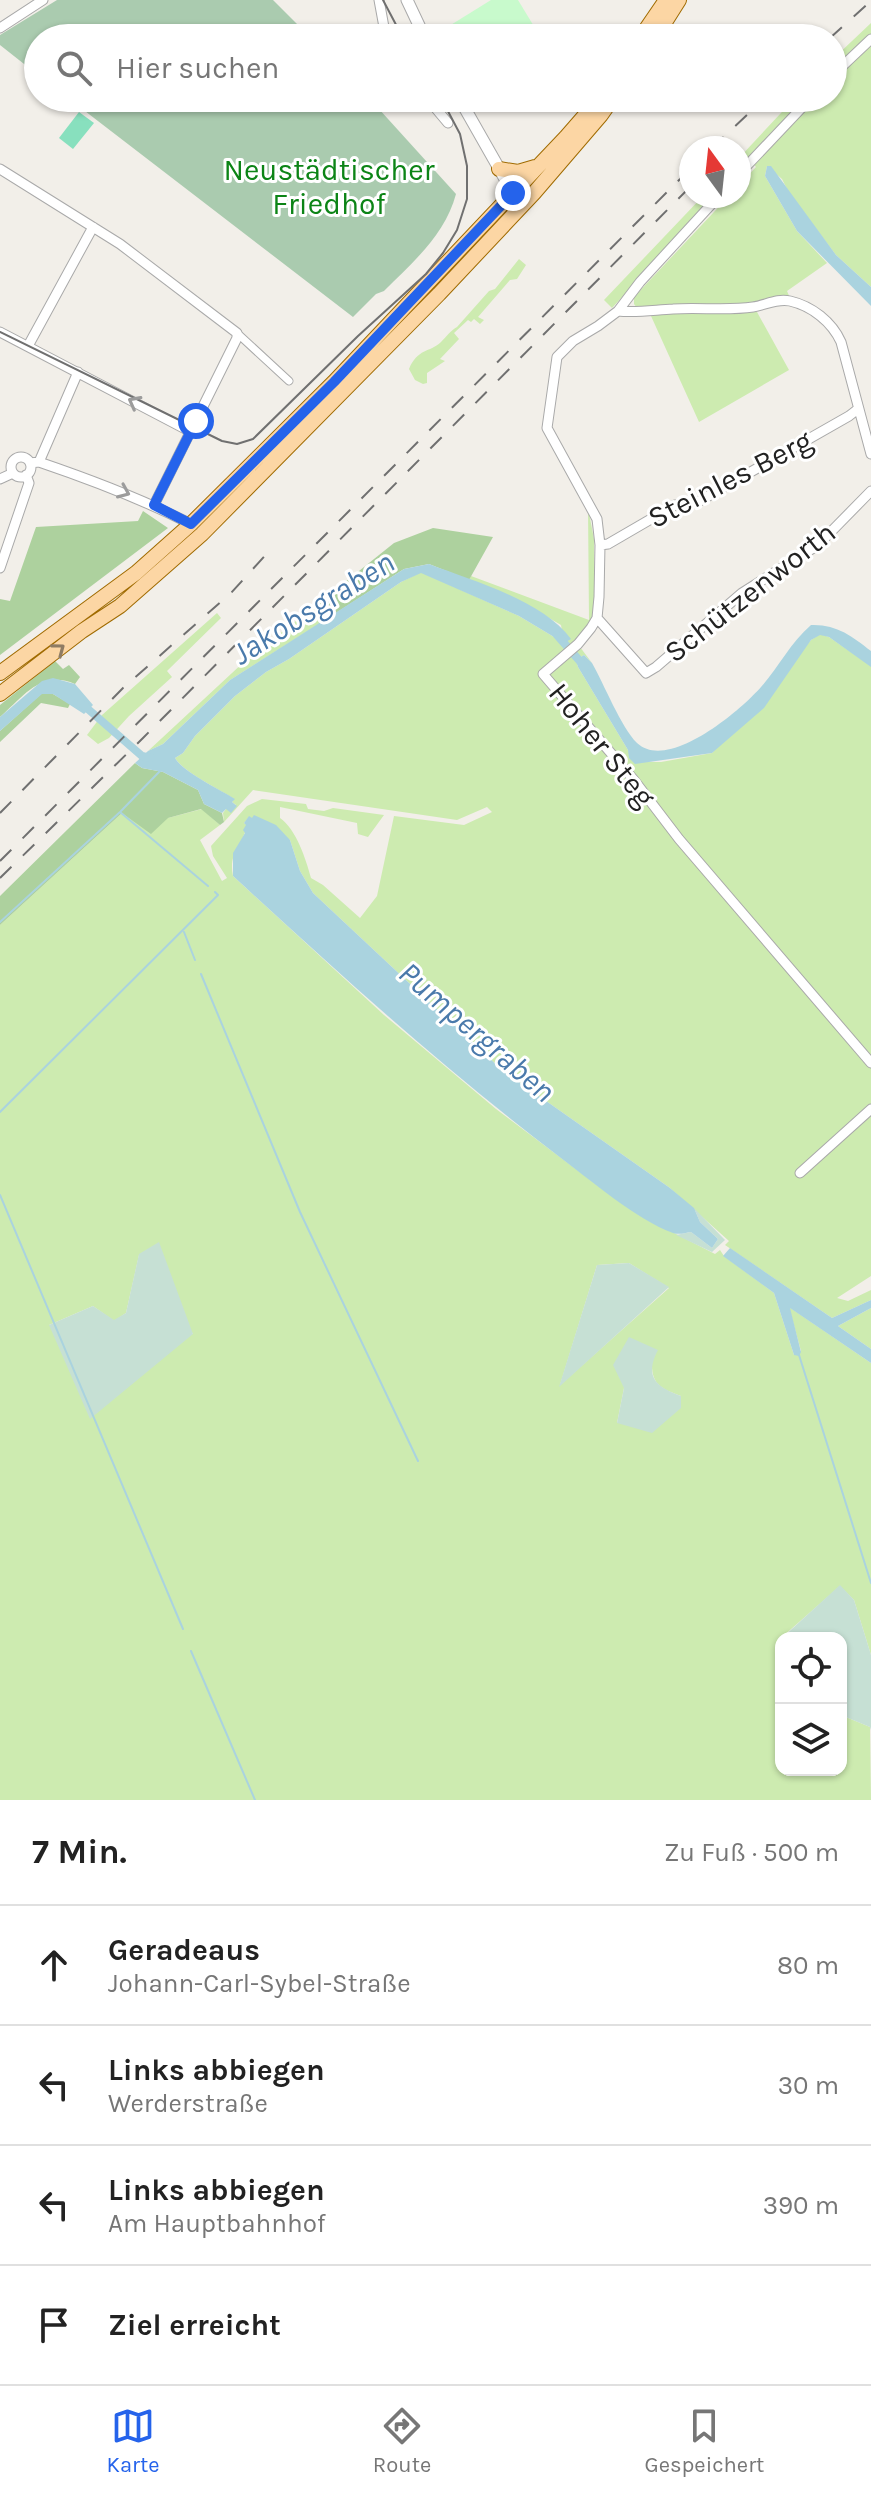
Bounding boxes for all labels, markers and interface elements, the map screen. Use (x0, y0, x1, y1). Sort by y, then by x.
search box (24, 24, 847, 112)
icon: search (52, 46, 96, 90)
text: Hier suchen (116, 50, 279, 86)
north arrow (679, 136, 751, 208)
park label: Neustädtischer Friedhof (223, 152, 435, 222)
route end (495, 175, 531, 211)
one-way arrow (128, 397, 143, 412)
route start (178, 403, 214, 439)
street label: Steinles Berg (642, 422, 818, 536)
one-way arrow (115, 483, 130, 499)
street label: Schützenworth (657, 514, 843, 670)
water label: Jakobsgraben (225, 544, 401, 672)
one-way arrow (50, 644, 65, 658)
street label: Hoher Steg (541, 676, 663, 815)
water label: Pumpergraben (391, 954, 563, 1110)
map controls (775, 1632, 847, 1776)
button: locate (775, 1632, 847, 1704)
button: layers (775, 1704, 847, 1776)
text: 7 Min. (32, 1832, 127, 1872)
text: Zu Fuß · 500 m (664, 1837, 839, 1868)
text: Geradeaus (108, 1932, 260, 1968)
icon: ahead (32, 1943, 76, 1987)
text: 80 m (777, 1950, 839, 1981)
text: Johann-Carl-Sybel-Straße (108, 1968, 411, 1999)
text: Links abbiegen (108, 2052, 325, 2088)
icon: left (32, 2063, 76, 2107)
text: 30 m (778, 2070, 839, 2101)
text: Werderstraße (108, 2088, 268, 2119)
text: Links abbiegen (108, 2172, 325, 2208)
icon: left (32, 2183, 76, 2227)
text: 390 m (763, 2190, 839, 2221)
text: Am Hauptbahnhof (108, 2208, 326, 2239)
icon: arrive (32, 2303, 76, 2347)
text: Ziel erreicht (108, 2307, 281, 2343)
tab: Karte (107, 2404, 160, 2478)
tab: Route (373, 2404, 431, 2478)
tab: Gespeichert (644, 2404, 764, 2478)

